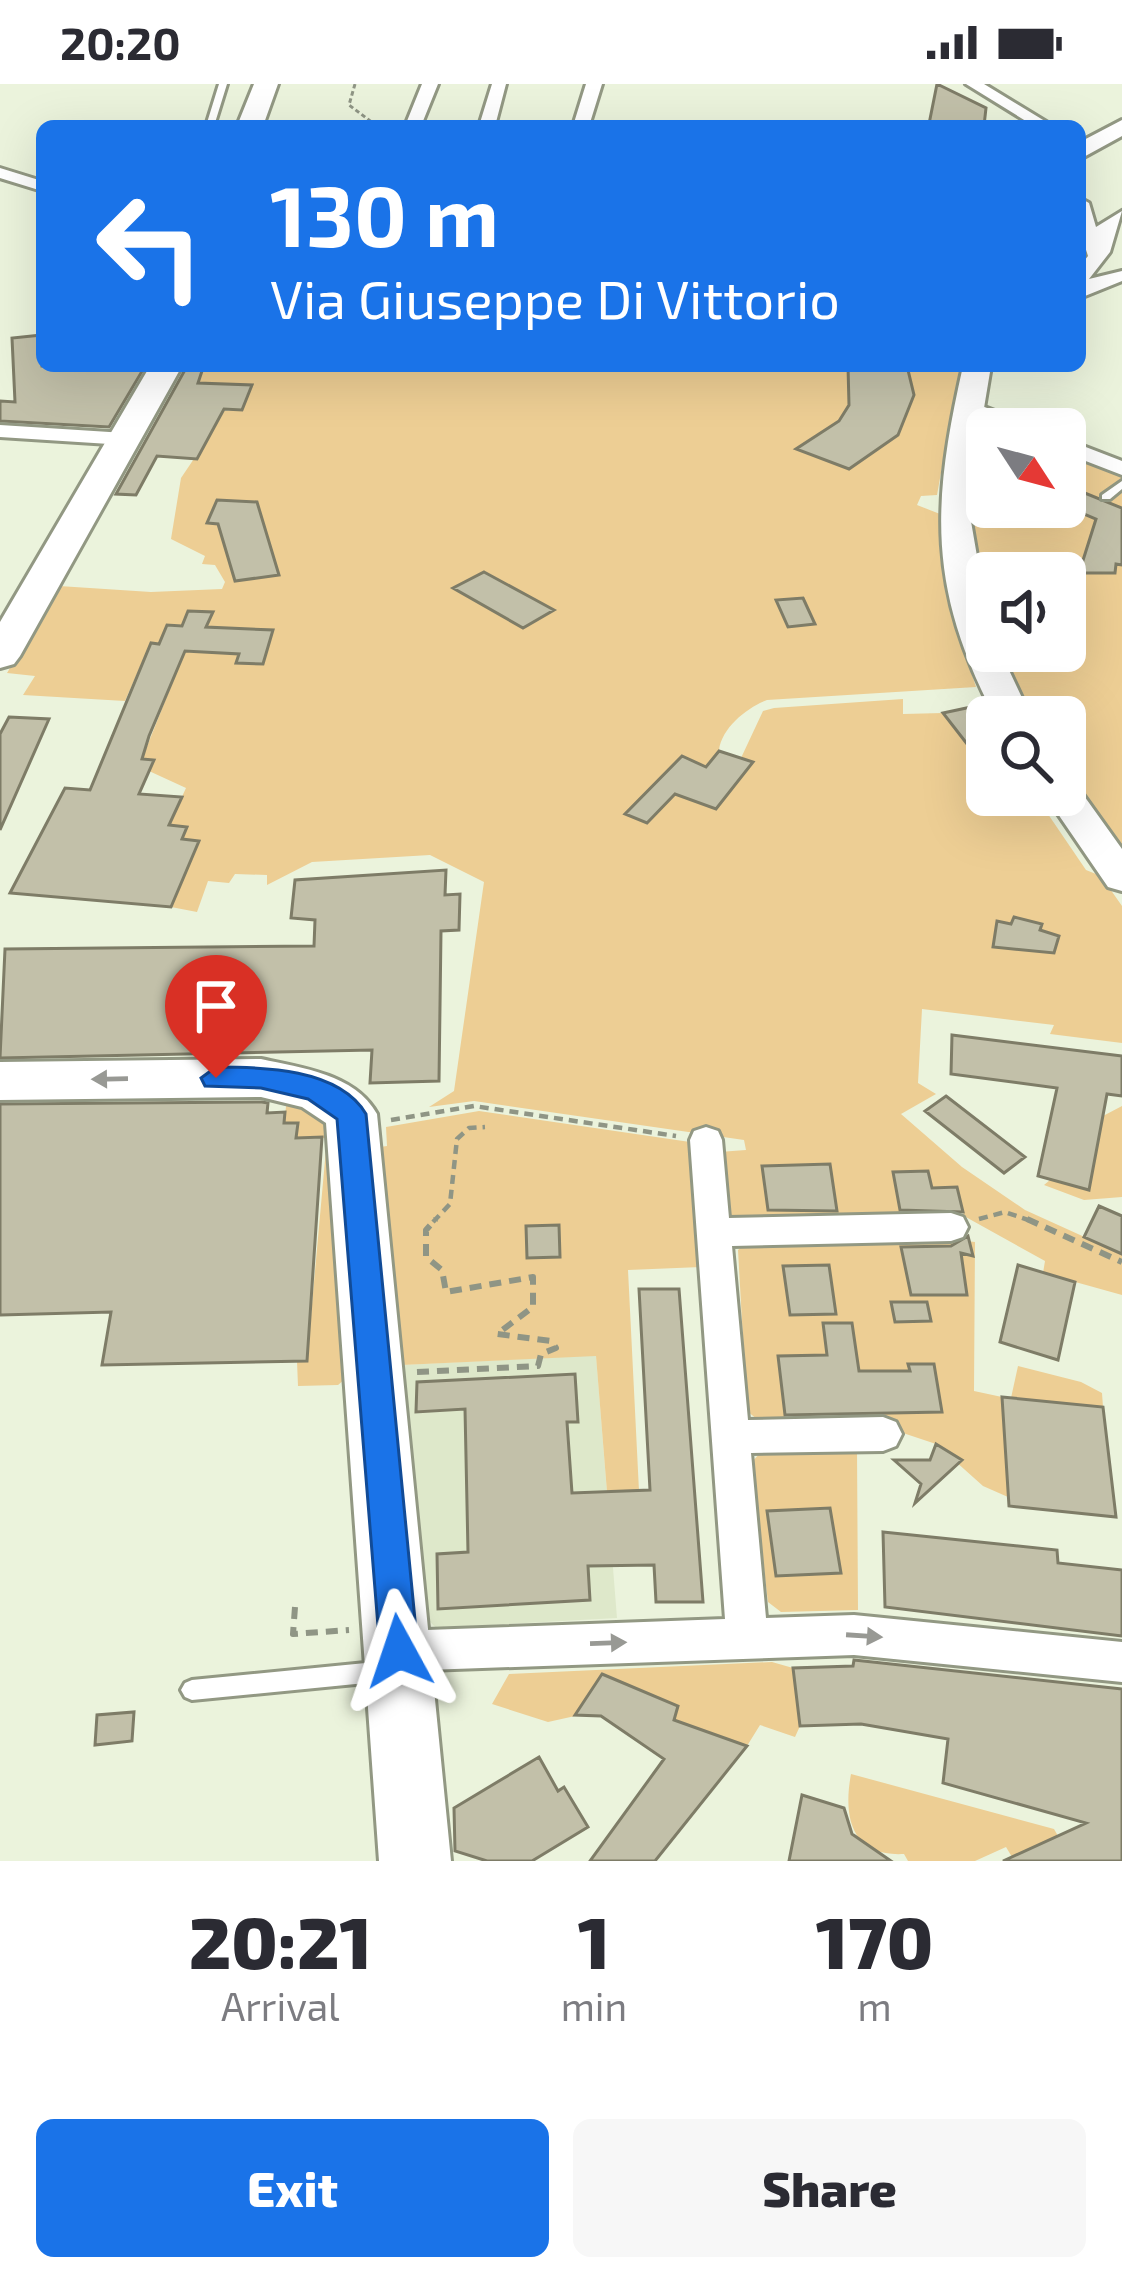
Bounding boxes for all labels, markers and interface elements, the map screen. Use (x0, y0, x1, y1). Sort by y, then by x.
text: 20:20 (60, 15, 181, 69)
text: 130 m (270, 163, 499, 264)
icon: left (72, 168, 228, 324)
text: Via Giuseppe Di Vittorio (270, 265, 840, 330)
north arrow (966, 408, 1086, 528)
map controls (966, 408, 1086, 816)
button: sound (966, 552, 1086, 672)
button: search (966, 696, 1086, 816)
pin (165, 955, 267, 1078)
icon: arrive (183, 973, 249, 1039)
one-way arrow (90, 1069, 128, 1089)
position arrow (336, 1588, 462, 1714)
one-way arrow (846, 1627, 883, 1646)
one-way arrow (590, 1634, 628, 1653)
text: 20:21 (189, 1897, 372, 1983)
text: 1 (578, 1897, 610, 1983)
text: 170 (816, 1897, 933, 1983)
text: Arrival (221, 1982, 340, 2029)
text: min (561, 1982, 627, 2029)
text: m (857, 1982, 892, 2029)
button: Exit (36, 2119, 549, 2257)
button: Share (573, 2119, 1086, 2257)

